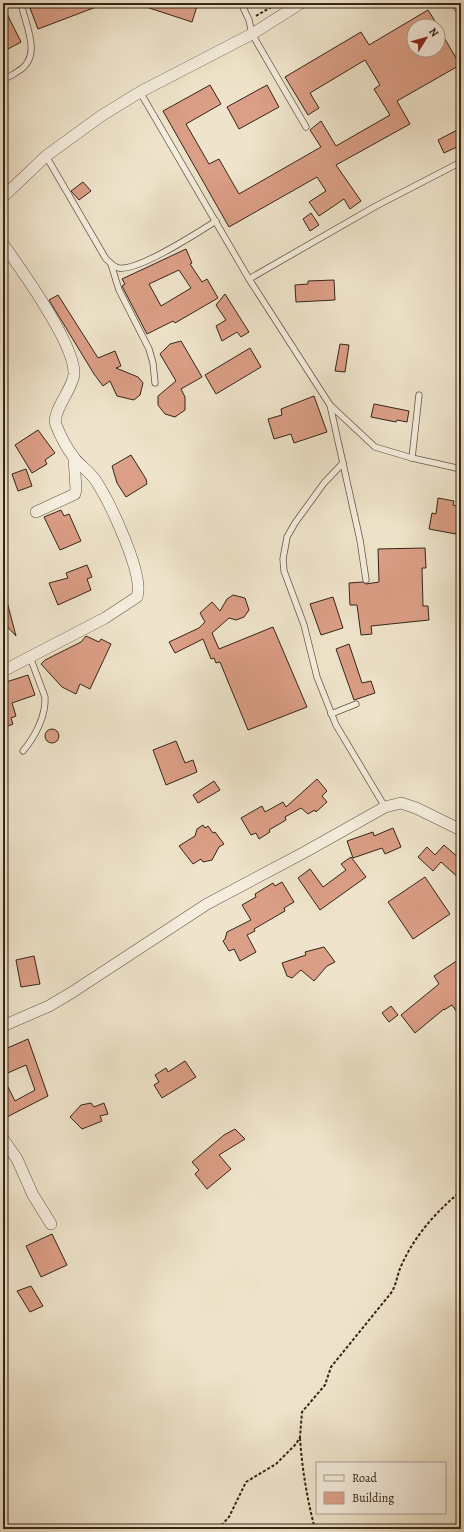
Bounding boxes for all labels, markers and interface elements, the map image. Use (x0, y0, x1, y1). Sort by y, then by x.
north arrow (406, 18, 446, 58)
text: N (425, 25, 442, 40)
legend (316, 1462, 446, 1514)
text: Road (352, 1470, 378, 1486)
text: Building (352, 1490, 394, 1506)

